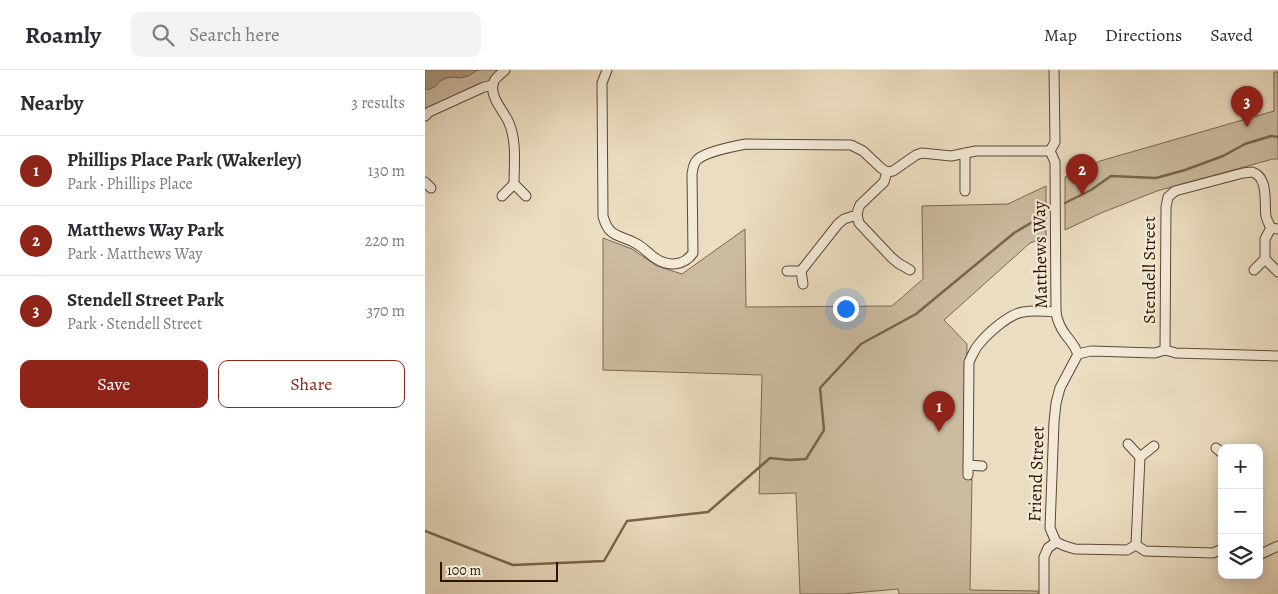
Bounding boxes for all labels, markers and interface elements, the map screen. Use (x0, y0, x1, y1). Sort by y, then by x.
search box (131, 12, 481, 57)
text: Roamly (25, 19, 101, 51)
icon: search (149, 21, 177, 49)
text: Search here (189, 22, 280, 48)
text: Map (1044, 23, 1077, 47)
text: Directions (1105, 23, 1182, 47)
text: Saved (1210, 23, 1253, 47)
pin: 3 (1231, 86, 1263, 127)
text: Nearby (20, 89, 83, 117)
text: 3 results (351, 92, 405, 114)
text: Phillips Place Park (Wakerley) (67, 147, 302, 173)
pin: 2 (1066, 154, 1098, 195)
text: 1 (33, 160, 39, 182)
text: 130 m (368, 160, 405, 182)
text: Park · Phillips Place (67, 173, 193, 195)
street label: Matthews Way (1027, 200, 1053, 309)
street label: Stendell Street (1137, 216, 1161, 324)
text: Matthews Way Park (67, 217, 224, 243)
text: 2 (32, 230, 40, 252)
text: 220 m (365, 230, 405, 252)
text: Park · Matthews Way (67, 243, 202, 265)
text: Stendell Street Park (67, 287, 224, 313)
your location (833, 296, 859, 322)
text: 3 (33, 300, 39, 322)
text: 370 m (367, 300, 405, 322)
text: Park · Stendell Street (67, 313, 202, 335)
button: Save (20, 360, 208, 408)
button: Share (218, 360, 405, 408)
pin: 1 (923, 391, 955, 432)
street label: Friend Street (1022, 425, 1050, 523)
map controls (1218, 444, 1263, 579)
button: + (1218, 444, 1263, 489)
button: − (1218, 489, 1263, 534)
button: layers (1218, 534, 1263, 579)
scale bar (440, 559, 557, 582)
text: 100 m (447, 561, 481, 580)

